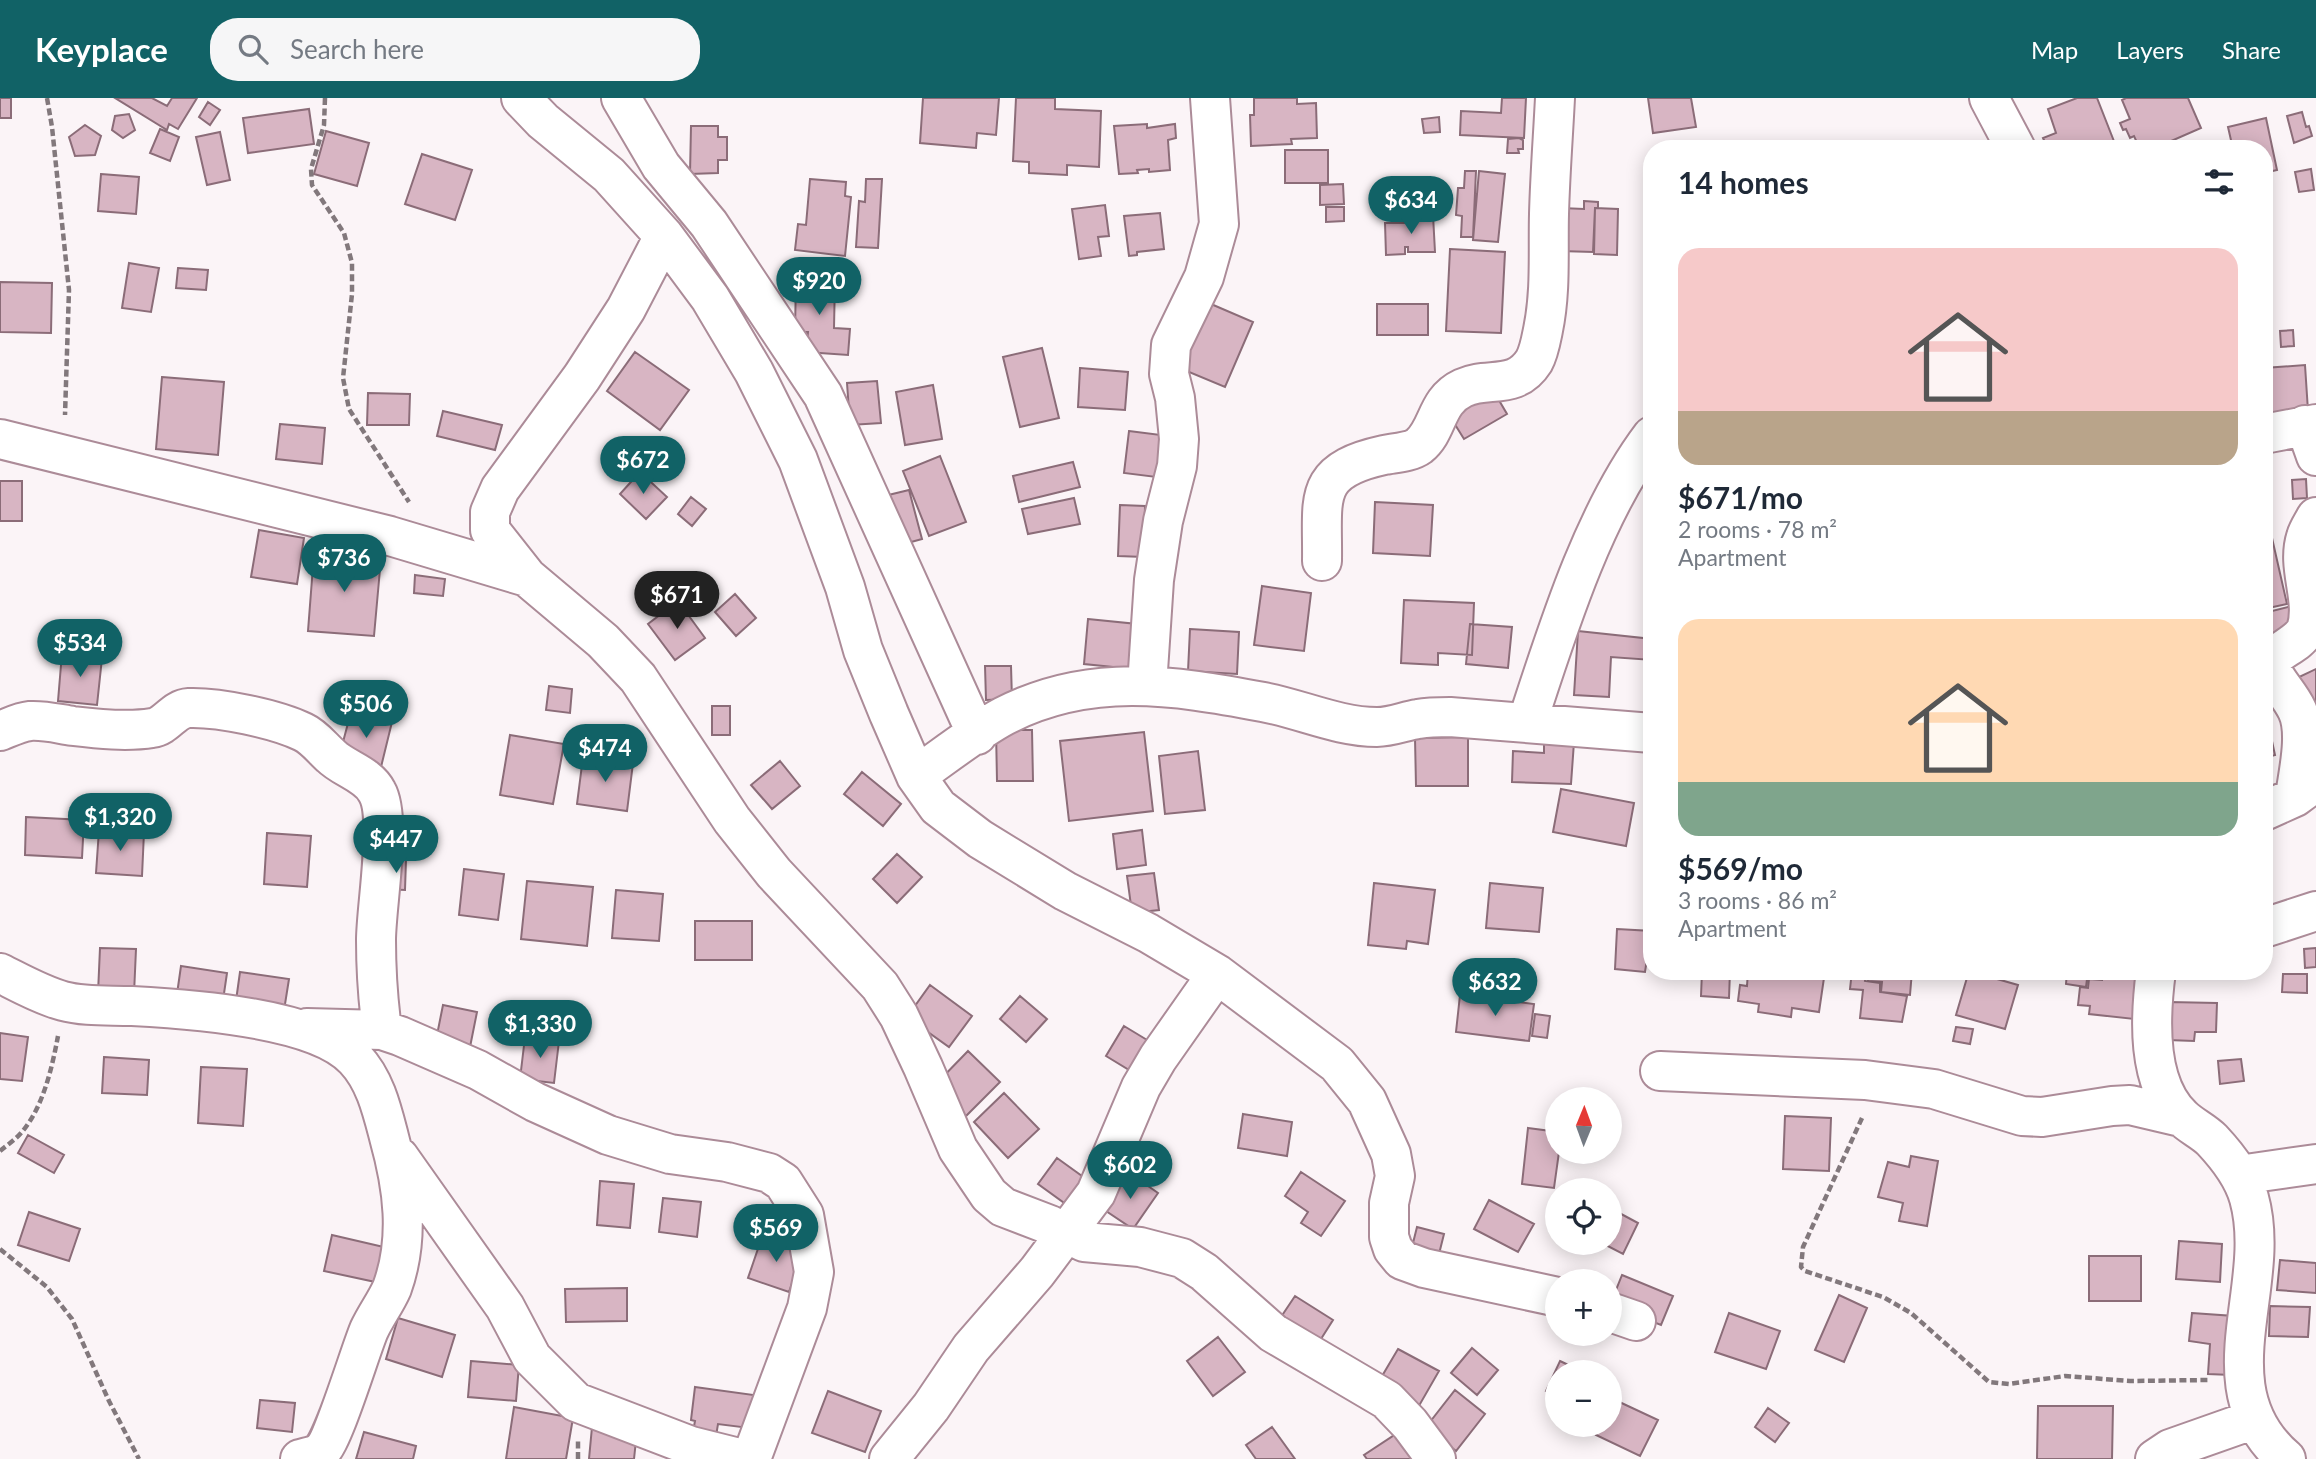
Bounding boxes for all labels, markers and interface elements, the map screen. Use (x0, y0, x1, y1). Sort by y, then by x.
search box (210, 18, 700, 81)
text: Keyplace (35, 29, 168, 69)
icon: search (234, 30, 272, 68)
text: Search here (290, 33, 424, 65)
text: Map (2031, 35, 2078, 64)
text: Layers (2116, 35, 2184, 64)
text: Share (2222, 35, 2281, 64)
icon: filters (2200, 163, 2238, 201)
text: 14 homes (1678, 164, 1809, 200)
pin: $634 (1370, 176, 1452, 236)
text: $634 (1384, 185, 1438, 213)
pin: $920 (778, 258, 860, 317)
text: $920 (792, 266, 846, 294)
icon: home (1895, 294, 2021, 420)
pin: $672 (602, 436, 684, 496)
text: $672 (616, 445, 670, 473)
text: $671/mo (1678, 479, 1803, 515)
text: 2 rooms · 78 m² (1678, 515, 1837, 543)
pin: $736 (303, 534, 385, 594)
text: $736 (317, 543, 371, 571)
text: Apartment (1678, 543, 1786, 571)
pin: $671 (636, 572, 718, 631)
text: $671 (650, 580, 704, 608)
pin: $534 (39, 620, 121, 679)
text: $534 (53, 628, 107, 656)
icon: home (1895, 665, 2021, 791)
pin: $506 (325, 680, 407, 740)
text: $506 (339, 689, 393, 717)
pin: $474 (564, 724, 646, 784)
text: $474 (578, 733, 632, 761)
pin: $1,320 (63, 794, 177, 853)
text: $1,320 (84, 802, 156, 830)
pin: $447 (355, 816, 437, 875)
text: $447 (369, 824, 423, 852)
text: $569/mo (1678, 850, 1803, 886)
text: 3 rooms · 86 m² (1678, 886, 1837, 914)
text: Apartment (1678, 914, 1786, 942)
pin: $632 (1454, 958, 1536, 1018)
text: $632 (1468, 967, 1522, 995)
pin: $1,330 (483, 1000, 597, 1060)
text: $1,330 (504, 1009, 576, 1037)
north arrow (1545, 1087, 1622, 1164)
map controls (1545, 1087, 1622, 1437)
pin: $602 (1089, 1142, 1171, 1201)
text: $602 (1103, 1150, 1157, 1178)
button: locate (1545, 1178, 1622, 1255)
pin: $569 (735, 1204, 817, 1264)
text: $569 (749, 1213, 803, 1241)
button: + (1545, 1269, 1622, 1346)
button: − (1545, 1360, 1622, 1437)

